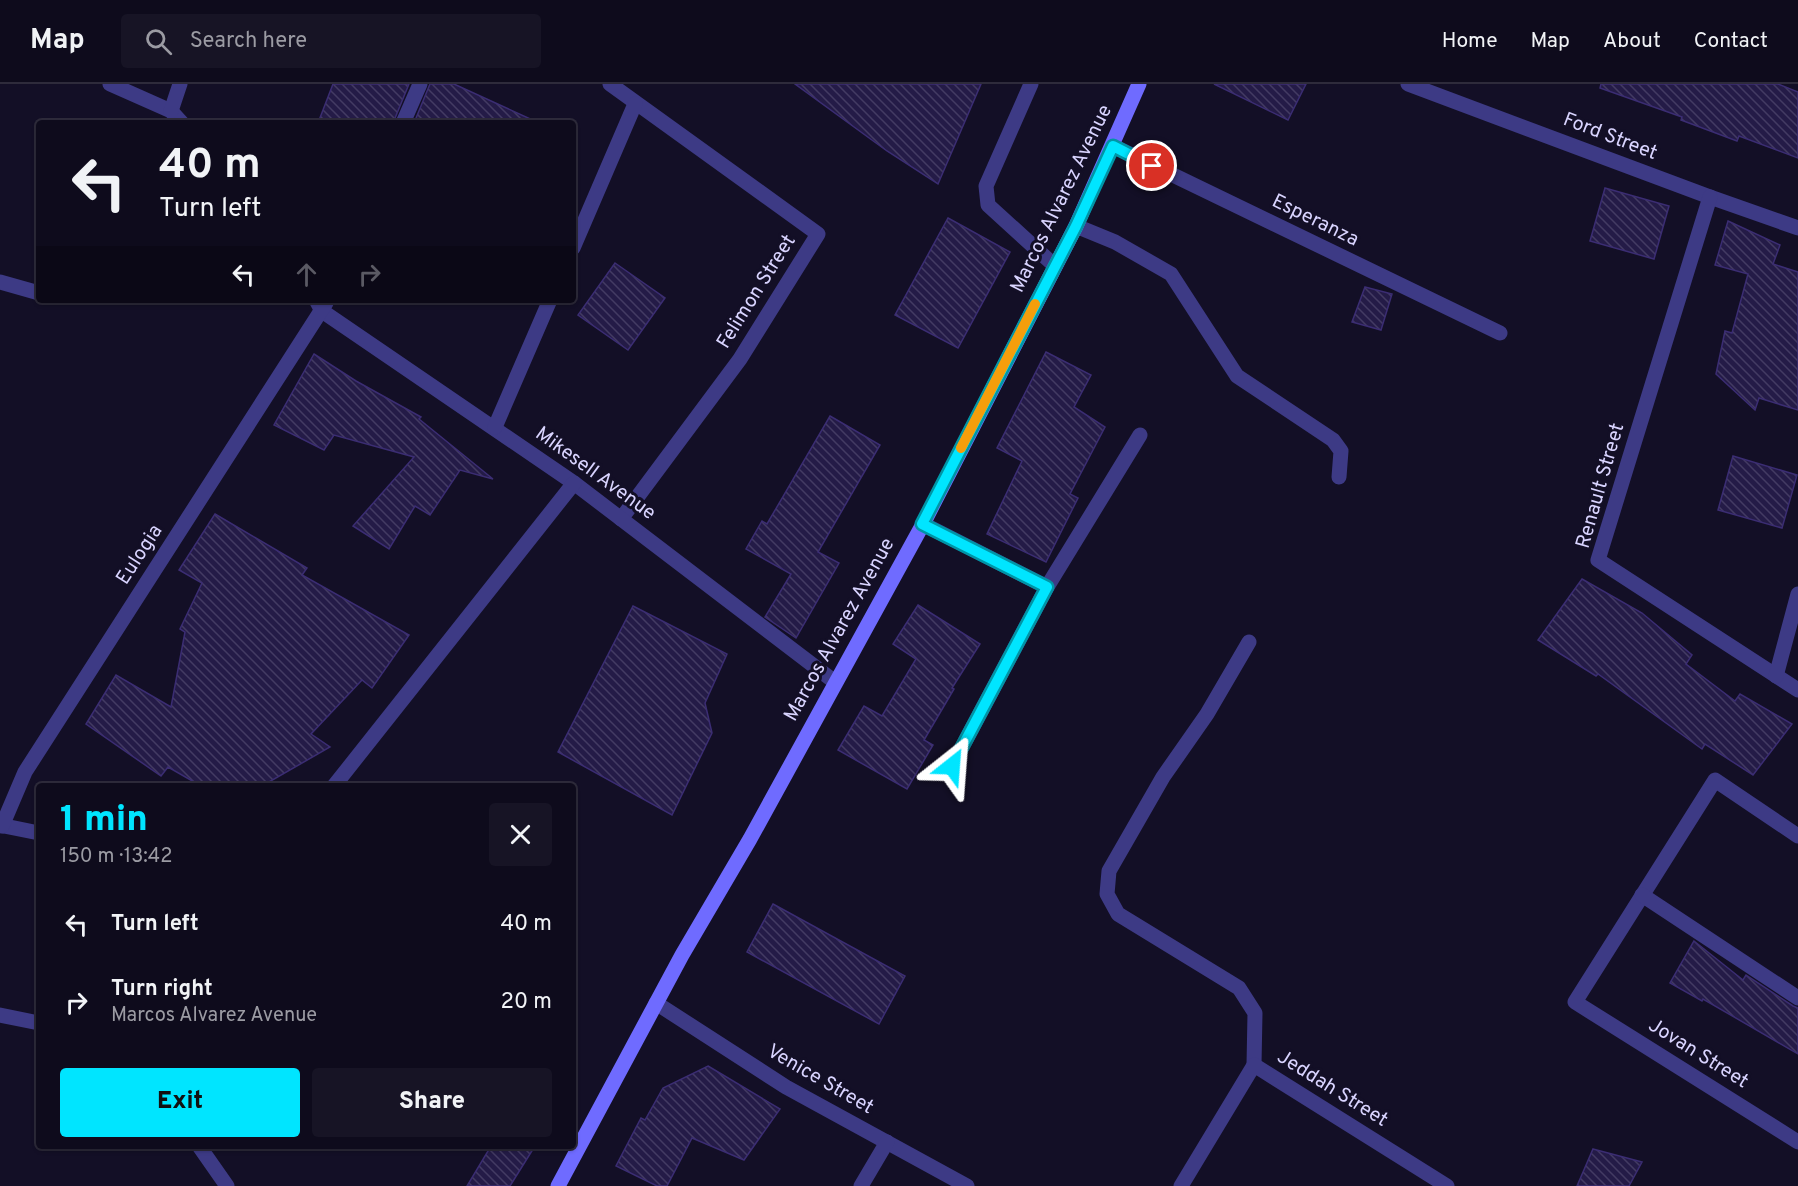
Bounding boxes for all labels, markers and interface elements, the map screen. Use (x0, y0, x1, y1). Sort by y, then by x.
search box (121, 14, 541, 68)
text: Map (30, 23, 85, 59)
icon: search (142, 25, 175, 58)
text: Search here (190, 28, 307, 55)
text: Home (1442, 28, 1498, 55)
text: Map (1531, 28, 1570, 55)
text: About (1603, 28, 1661, 55)
text: Contact (1694, 28, 1768, 55)
street label: Marcos Alvarez Avenue (1005, 101, 1119, 297)
street label: Ford Street (1559, 107, 1661, 167)
text: 40 m (159, 140, 261, 193)
pin (1126, 140, 1177, 191)
icon: left (60, 144, 138, 222)
icon: arrive (1135, 149, 1168, 182)
street label: Esperanza (1267, 189, 1363, 253)
text: Turn left (159, 192, 261, 226)
street label: Felimon Street (712, 230, 802, 354)
icon: left (227, 258, 260, 291)
icon: ahead (290, 258, 323, 291)
icon: right (353, 258, 386, 291)
street label: Renault Street (1571, 420, 1631, 552)
street label: Mikesell Avenue (530, 421, 660, 527)
street label: Eulogia (111, 520, 169, 590)
street label: Marcos Alvarez Avenue (779, 534, 901, 726)
position arrow (920, 734, 984, 798)
text: 1 min (60, 798, 148, 844)
button: close (489, 803, 552, 866)
text: 150 m · 13:42 (60, 844, 172, 870)
icon: left (60, 908, 93, 941)
text: Turn left (111, 911, 199, 938)
text: 40 m (500, 911, 552, 938)
text: Turn right (111, 976, 213, 1003)
icon: right (60, 986, 93, 1019)
text: 20 m (501, 989, 552, 1016)
text: Marcos Alvarez Avenue (111, 1003, 317, 1029)
street label: Jovan Street (1643, 1013, 1753, 1095)
street label: Venice Street (762, 1039, 878, 1121)
street label: Jeddah Street (1272, 1045, 1392, 1133)
button: Exit (60, 1068, 300, 1137)
button: Share (312, 1068, 552, 1137)

